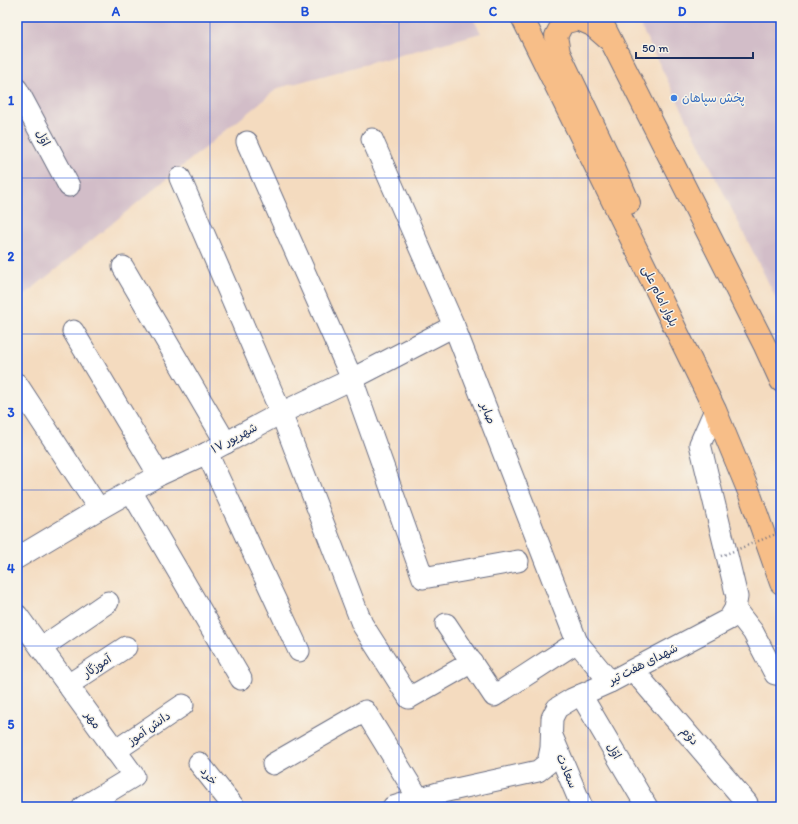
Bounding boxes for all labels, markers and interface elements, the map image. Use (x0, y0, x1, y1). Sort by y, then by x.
text: A (111, 4, 121, 19)
text: B (301, 4, 310, 19)
text: C (489, 4, 498, 19)
text: D (678, 4, 687, 19)
scale bar (636, 34, 753, 60)
text: 50 m (642, 41, 668, 55)
place label: پخش سپاهان (682, 91, 745, 106)
text: 1 (8, 93, 14, 108)
marker: پخش سپاهان (669, 93, 679, 103)
street label: اوّل (32, 127, 53, 149)
text: 2 (8, 249, 15, 264)
street label: بلوار امام علی (637, 263, 681, 330)
street label: صابر (476, 399, 498, 426)
text: 3 (7, 405, 15, 420)
street label: ۱۷ شهریور (208, 420, 260, 456)
text: 4 (7, 561, 15, 576)
street label: شهدای هفت تیر (605, 640, 680, 688)
street label: آموزگار (79, 651, 115, 681)
street label: مهر (81, 708, 104, 732)
street label: دانش آموز (124, 708, 173, 748)
text: 5 (8, 717, 15, 732)
street label: دوّم (677, 724, 702, 749)
street label: اوّل (603, 740, 624, 762)
street label: سعادت (554, 752, 580, 790)
street label: خرد (198, 764, 220, 788)

